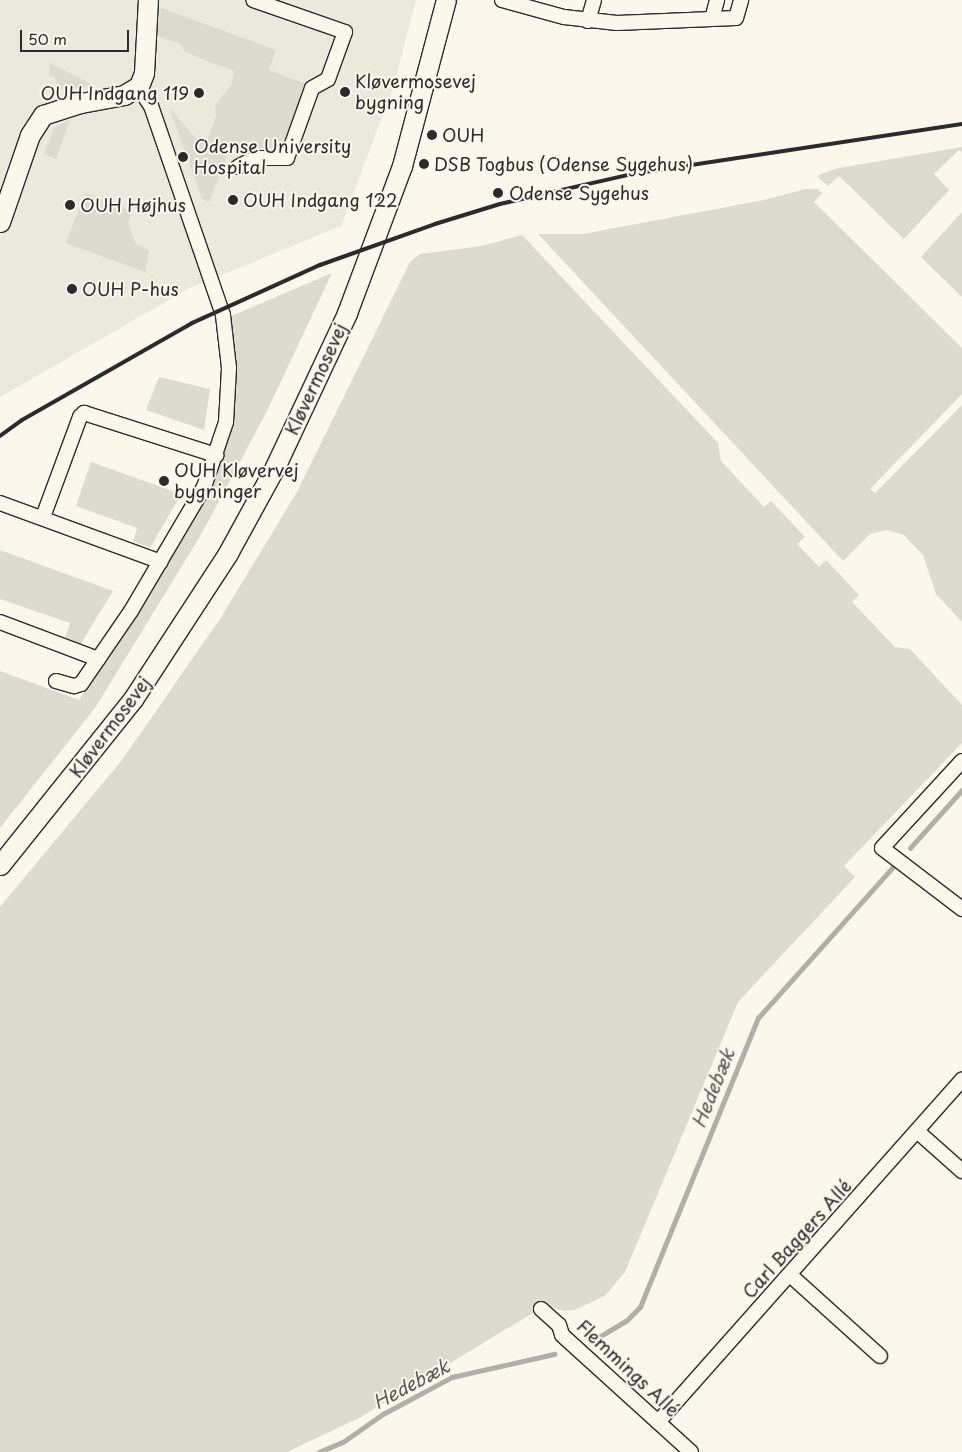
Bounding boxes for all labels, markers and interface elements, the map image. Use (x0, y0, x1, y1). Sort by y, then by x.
scale bar (22, 20, 131, 52)
text: 50 m (28, 27, 67, 50)
place label: Kløvermosevej bygning (355, 71, 476, 114)
place label: OUH Indgang 119 (40, 82, 189, 104)
marker: Kløvermosevej bygning (339, 86, 351, 98)
marker: OUH Indgang 119 (193, 87, 205, 99)
place label: OUH (442, 124, 485, 146)
marker: OUH (426, 129, 438, 141)
place label: Odense University Hospital (194, 136, 350, 178)
marker: Odense University Hospital (176, 150, 190, 164)
place label: DSB Togbus (Odense Sygehus) (434, 153, 694, 175)
marker: DSB Togbus (Odense Sygehus) (418, 158, 430, 170)
place label: Odense Sygehus (509, 182, 649, 204)
marker: Odense Sygehus (491, 186, 505, 200)
place label: OUH Indgang 122 (243, 189, 399, 211)
place label: OUH Højhus (80, 194, 187, 216)
marker: OUH Indgang 122 (227, 194, 239, 206)
marker: OUH Højhus (64, 199, 76, 211)
place label: OUH P-hus (82, 278, 179, 300)
marker: OUH P-hus (66, 283, 78, 295)
street label: Kløvermosevej (281, 320, 351, 438)
place label: OUH Kløvervej bygninger (174, 460, 299, 502)
marker: OUH Kløvervej bygninger (158, 475, 170, 487)
street label: Kløvermosevej (65, 672, 155, 782)
water label: Hedebæk (687, 1045, 739, 1131)
street label: Carl Baggers Allé (738, 1175, 856, 1303)
street label: Flemmings Allé (573, 1315, 683, 1421)
water label: Hedebæk (369, 1354, 453, 1414)

